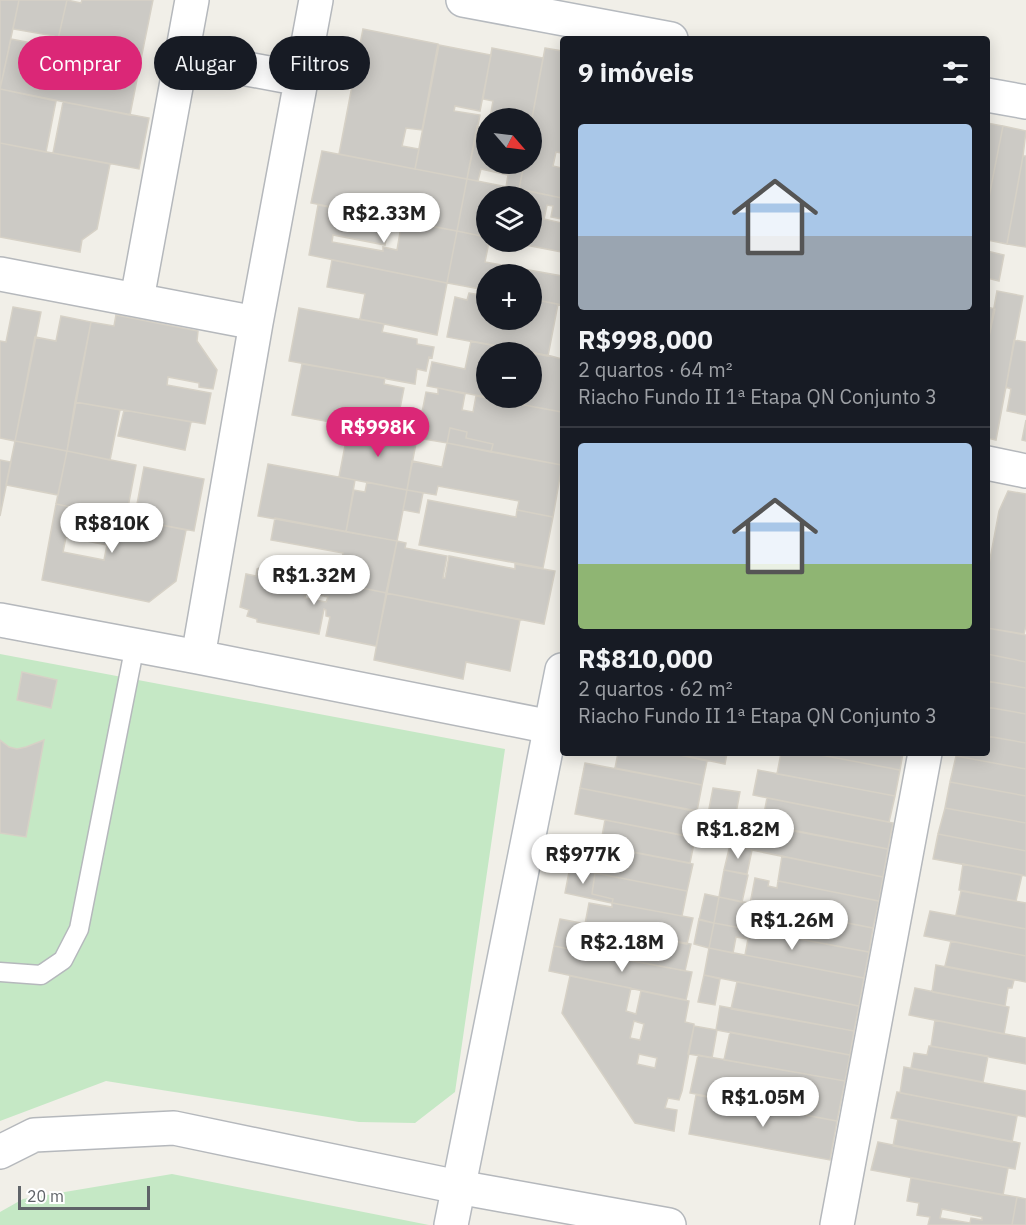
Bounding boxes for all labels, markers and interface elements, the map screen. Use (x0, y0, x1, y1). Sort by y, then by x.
chip: Comprar (18, 36, 142, 90)
chip: Alugar (154, 36, 257, 90)
chip: Filtros (269, 36, 370, 90)
text: 9 imóveis (578, 55, 694, 89)
icon: filters (939, 56, 972, 89)
north arrow (476, 108, 542, 174)
map controls (476, 108, 542, 408)
icon: home (721, 163, 829, 271)
button: layers (476, 186, 542, 252)
pin: R$2.33M (329, 193, 439, 244)
text: R$2.33M (342, 199, 426, 226)
button: + (476, 264, 542, 330)
text: R$998,000 (578, 322, 713, 356)
button: − (476, 342, 542, 408)
text: 2 quartos · 64 m² (578, 356, 733, 383)
text: Riacho Fundo II 1ª Etapa QN Conjunto 3 (578, 383, 937, 410)
pin: R$998K (329, 407, 427, 458)
text: R$998K (340, 413, 416, 440)
icon: home (721, 482, 829, 590)
pin: R$810K (63, 503, 161, 554)
text: R$810K (74, 509, 150, 536)
pin: R$1.32M (259, 555, 369, 606)
text: R$1.32M (272, 561, 356, 588)
text: R$810,000 (578, 641, 713, 675)
text: 2 quartos · 62 m² (578, 675, 733, 702)
text: Riacho Fundo II 1ª Etapa QN Conjunto 3 (578, 702, 937, 729)
pin: R$1.82M (683, 809, 793, 860)
text: R$1.82M (696, 815, 780, 842)
pin: R$977K (534, 834, 632, 885)
text: R$977K (545, 840, 621, 867)
pin: R$1.26M (737, 900, 847, 951)
text: R$1.26M (750, 906, 834, 933)
pin: R$2.18M (567, 922, 677, 973)
text: R$2.18M (580, 928, 664, 955)
pin: R$1.05M (708, 1077, 818, 1128)
text: R$1.05M (721, 1083, 805, 1110)
scale bar (18, 1183, 150, 1210)
text: 20 m (27, 1186, 64, 1206)

